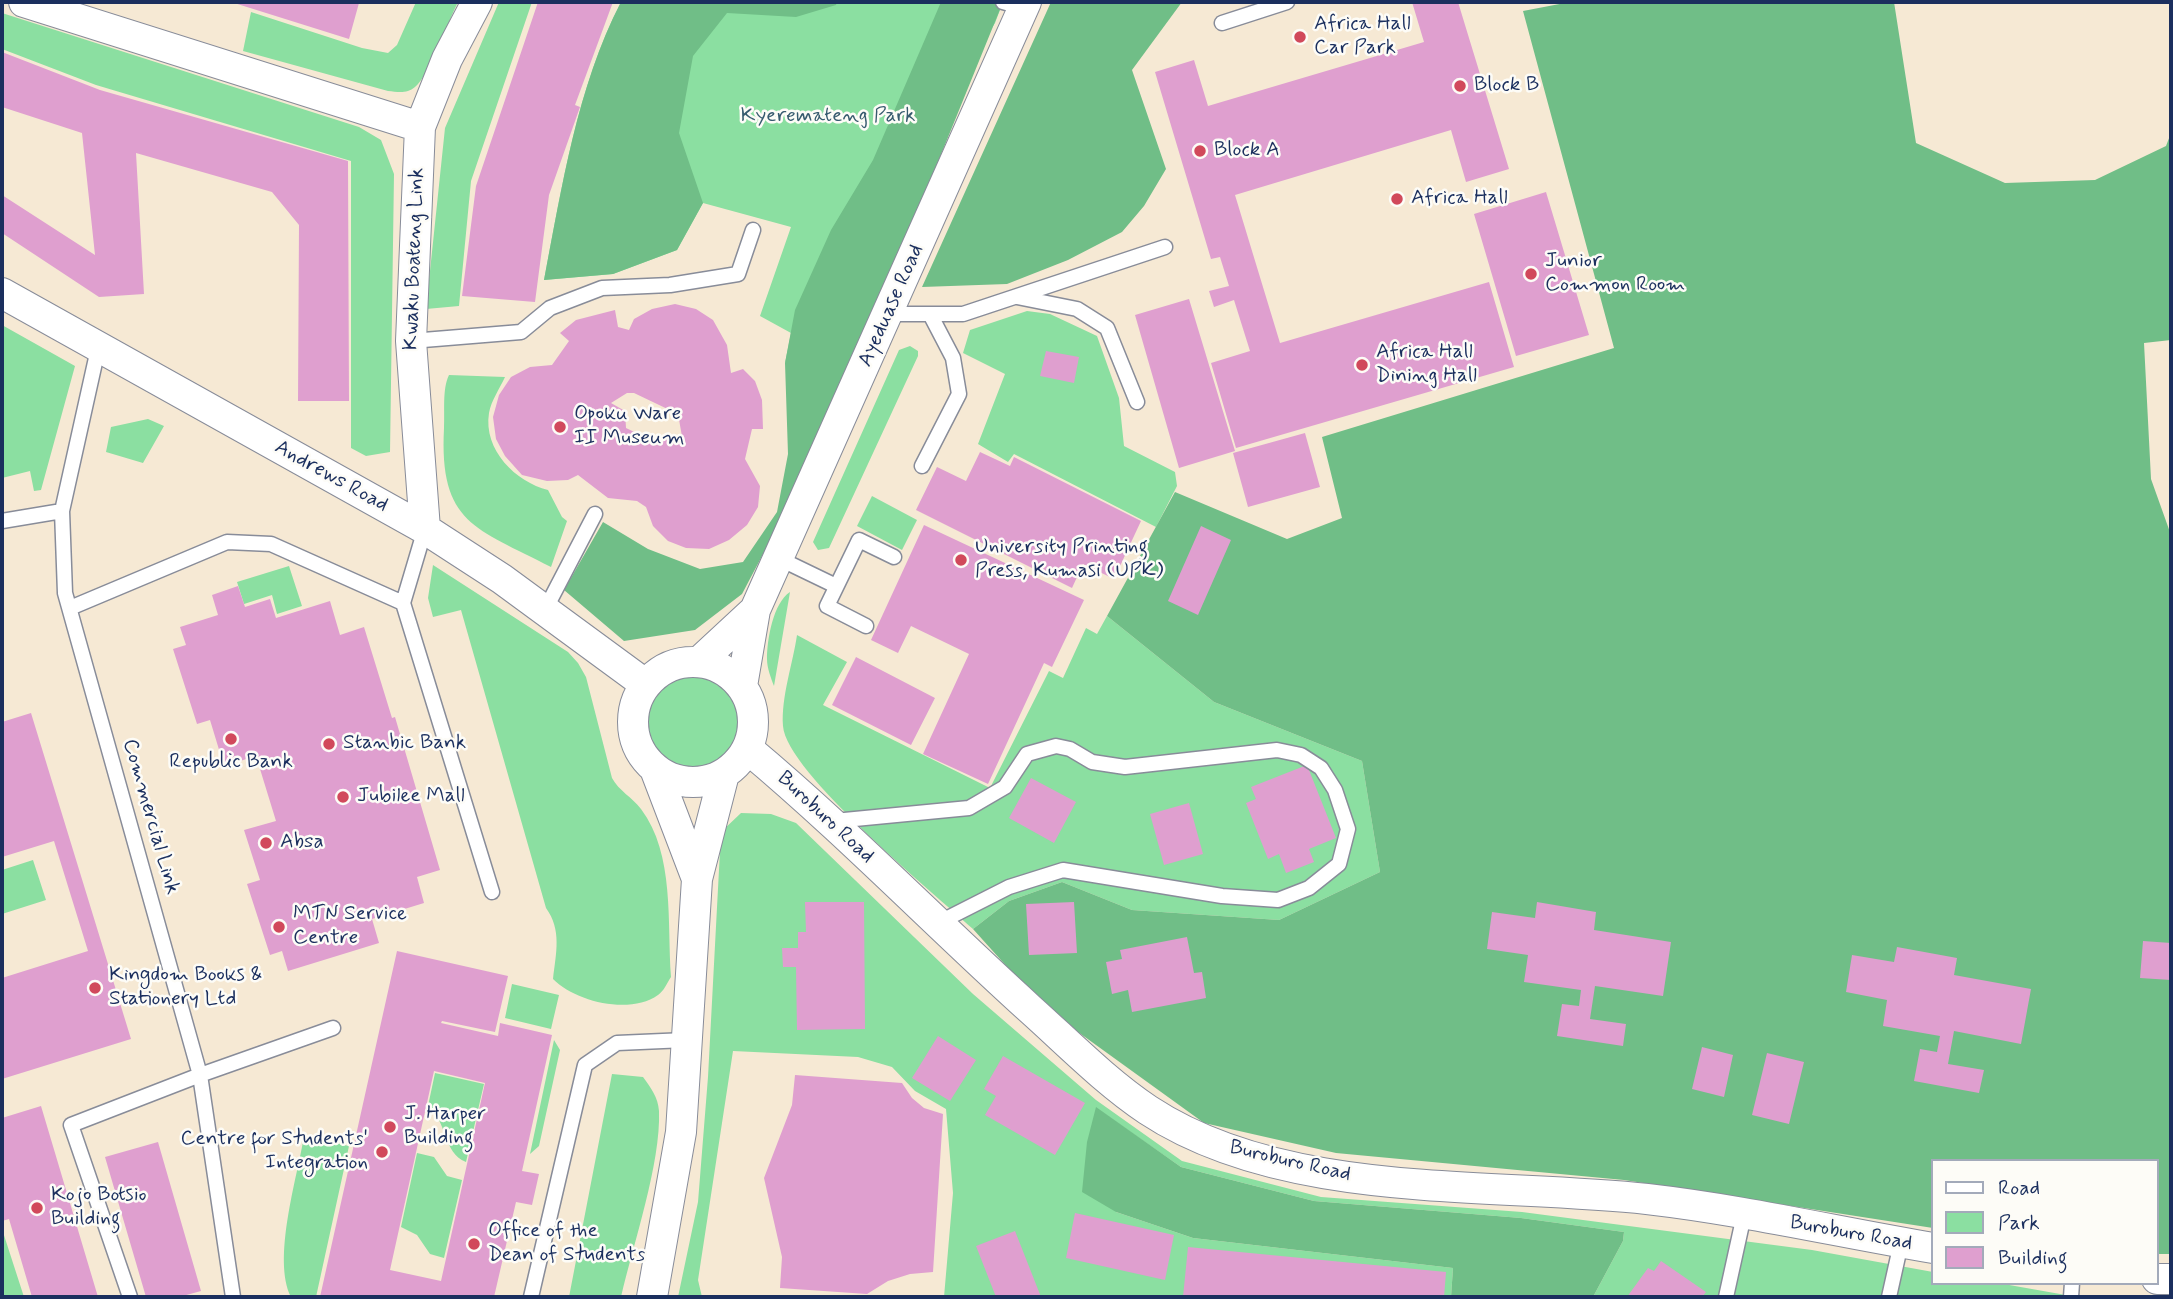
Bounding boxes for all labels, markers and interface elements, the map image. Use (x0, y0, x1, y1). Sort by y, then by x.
place label: Africa Hall Car Park (1314, 12, 1411, 62)
marker: Africa Hall Car Park (1292, 29, 1308, 45)
place label: Block B (1474, 73, 1539, 99)
marker: Block B (1452, 78, 1468, 94)
park label: Kyeremateng Park (741, 104, 915, 130)
place label: Block A (1214, 138, 1280, 164)
marker: Block A (1192, 143, 1208, 159)
street label: Kwaku Boateng Link (399, 167, 431, 351)
place label: Africa Hall (1411, 186, 1508, 212)
marker: Africa Hall (1389, 191, 1405, 207)
street label: Ayeduase Road (854, 241, 930, 371)
place label: Junior Common Room (1545, 249, 1685, 299)
marker: Junior Common Room (1523, 266, 1539, 282)
place label: Africa Hall Dining Hall (1376, 340, 1477, 390)
marker: Africa Hall Dining Hall (1354, 357, 1370, 373)
place label: Opoku Ware II Museum (574, 402, 685, 452)
marker: Opoku Ware II Museum (552, 419, 568, 435)
street label: Andrews Road (270, 435, 392, 519)
place label: University Printing Press, Kumasi (UPK) (975, 535, 1163, 585)
marker: University Printing Press, Kumasi (UPK) (953, 552, 969, 568)
marker: Republic Bank (223, 731, 239, 747)
place label: Stanbic Bank (343, 731, 466, 757)
street label: Commercial Link (116, 736, 184, 898)
marker: Stanbic Bank (321, 736, 337, 752)
place label: Republic Bank (169, 750, 293, 776)
street label: Buroburo Road (771, 767, 879, 869)
place label: Jubilee Mall (357, 784, 465, 810)
marker: Jubilee Mall (335, 789, 351, 805)
place label: Absa (280, 830, 324, 856)
marker: Absa (258, 835, 274, 851)
place label: MTN Service Centre (293, 902, 407, 952)
marker: MTN Service Centre (271, 919, 287, 935)
place label: Kingdom Books & Stationery Ltd (109, 963, 263, 1013)
marker: Kingdom Books & Stationery Ltd (87, 980, 103, 996)
place label: J. Harper Building (404, 1102, 486, 1152)
marker: J. Harper Building (382, 1119, 398, 1135)
place label: Centre for Students' Integration (180, 1127, 368, 1177)
street label: Buroburo Road (1227, 1136, 1353, 1188)
marker: Centre for Students' Integration (374, 1144, 390, 1160)
legend (1932, 1159, 2159, 1285)
text: Road (1998, 1174, 2040, 1202)
place label: Kojo Botsio Building (51, 1183, 147, 1233)
marker: Kojo Botsio Building (29, 1200, 45, 1216)
text: Park (1998, 1209, 2040, 1237)
street label: Buroburo Road (1788, 1211, 1914, 1257)
place label: Office of the Dean of Students (488, 1219, 645, 1269)
marker: Office of the Dean of Students (466, 1236, 482, 1252)
text: Building (1998, 1244, 2068, 1272)

